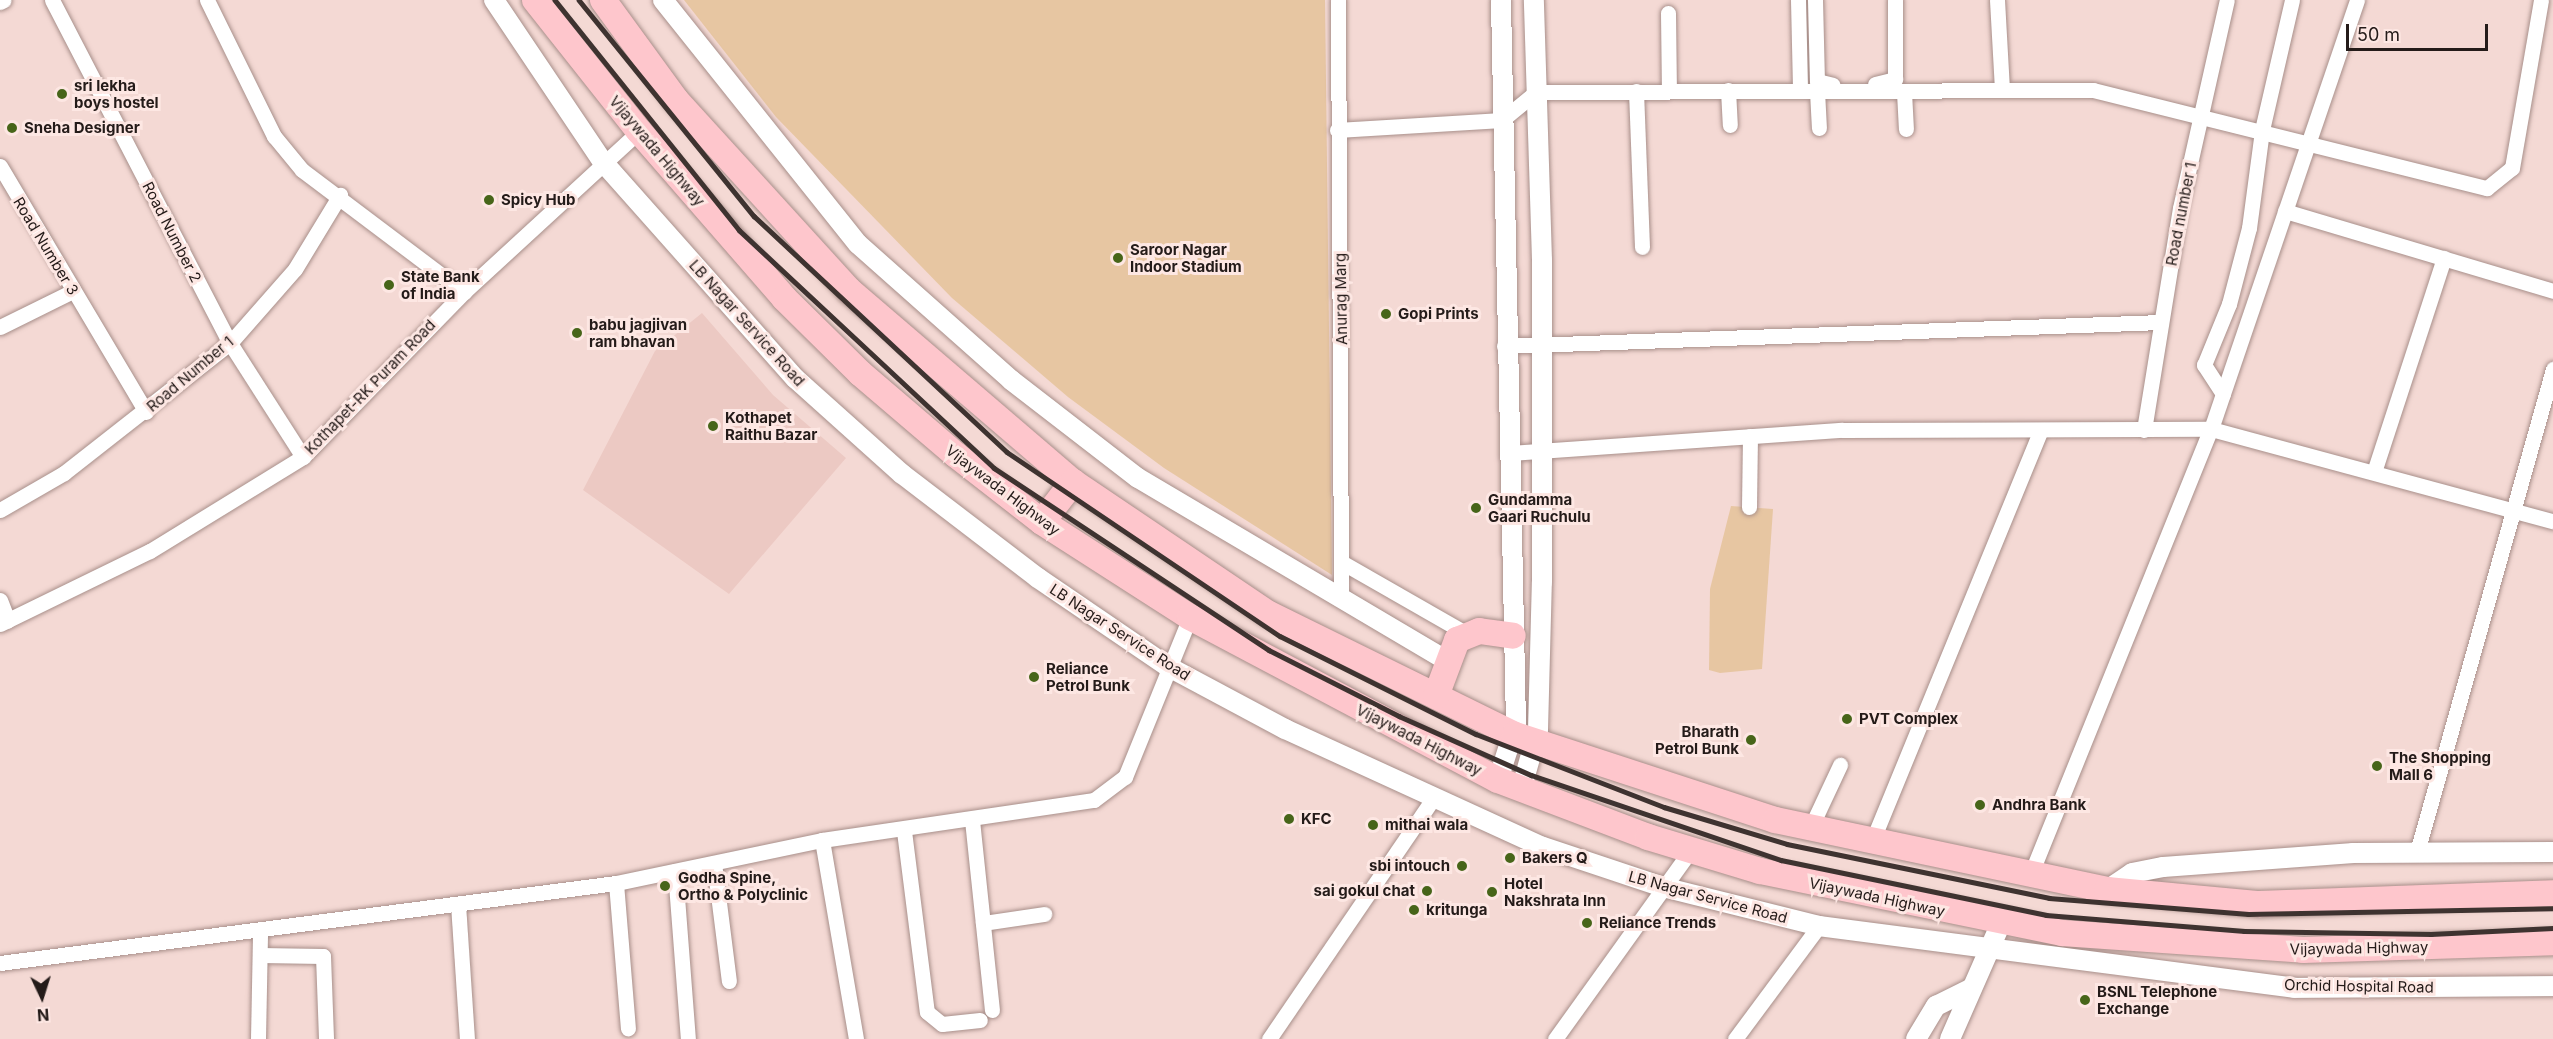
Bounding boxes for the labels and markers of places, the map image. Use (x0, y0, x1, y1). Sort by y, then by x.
place label: sri lekha boys hostel (74, 76, 159, 111)
marker: sri lekha boys hostel (55, 87, 69, 101)
place label: Sneha Designer (24, 119, 140, 137)
marker: Sneha Designer (5, 121, 19, 135)
place label: Spicy Hub (501, 191, 575, 209)
marker: Spicy Hub (482, 193, 496, 207)
place label: Saroor Nagar Indoor Stadium (1130, 240, 1242, 275)
marker: Saroor Nagar Indoor Stadium (1111, 251, 1125, 265)
place label: State Bank of India (401, 267, 480, 302)
marker: State Bank of India (382, 278, 396, 292)
place label: Gopi Prints (1398, 305, 1479, 323)
marker: Gopi Prints (1379, 307, 1393, 321)
place label: babu jagjivan ram bhavan (589, 315, 687, 350)
marker: babu jagjivan ram bhavan (570, 326, 584, 340)
place label: Kothapet Raithu Bazar (725, 408, 817, 443)
marker: Kothapet Raithu Bazar (706, 419, 720, 433)
place label: Gundamma Gaari Ruchulu (1488, 490, 1591, 525)
marker: Gundamma Gaari Ruchulu (1469, 501, 1483, 515)
place label: Reliance Petrol Bunk (1046, 659, 1130, 694)
marker: Reliance Petrol Bunk (1027, 670, 1041, 684)
place label: PVT Complex (1859, 710, 1958, 728)
marker: PVT Complex (1840, 712, 1854, 726)
place label: Bharath Petrol Bunk (1655, 722, 1739, 757)
marker: Bharath Petrol Bunk (1744, 733, 1758, 747)
place label: The Shopping Mall 6 (2389, 748, 2491, 783)
marker: The Shopping Mall 6 (2370, 759, 2384, 773)
place label: Andhra Bank (1992, 796, 2086, 814)
marker: Andhra Bank (1973, 798, 1987, 812)
place label: KFC (1301, 810, 1332, 828)
marker: KFC (1282, 812, 1296, 826)
place label: mithai wala (1385, 816, 1468, 834)
marker: mithai wala (1366, 818, 1380, 832)
place label: Bakers Q (1522, 849, 1588, 867)
marker: Bakers Q (1503, 851, 1517, 865)
place label: sbi intouch (1369, 857, 1450, 875)
marker: sbi intouch (1455, 859, 1469, 873)
place label: Godha Spine, Ortho & Polyclinic (678, 868, 808, 903)
place label: Hotel Nakshrata Inn (1504, 874, 1606, 909)
marker: Godha Spine, Ortho & Polyclinic (656, 877, 674, 895)
place label: sai gokul chat (1314, 882, 1415, 900)
marker: sai gokul chat (1420, 884, 1434, 898)
marker: Hotel Nakshrata Inn (1485, 885, 1499, 899)
place label: kritunga (1426, 901, 1487, 919)
marker: kritunga (1407, 903, 1421, 917)
place label: Reliance Trends (1599, 914, 1716, 932)
marker: Reliance Trends (1580, 916, 1594, 930)
place label: BSNL Telephone Exchange (2097, 982, 2217, 1017)
marker: BSNL Telephone Exchange (2078, 993, 2092, 1007)

